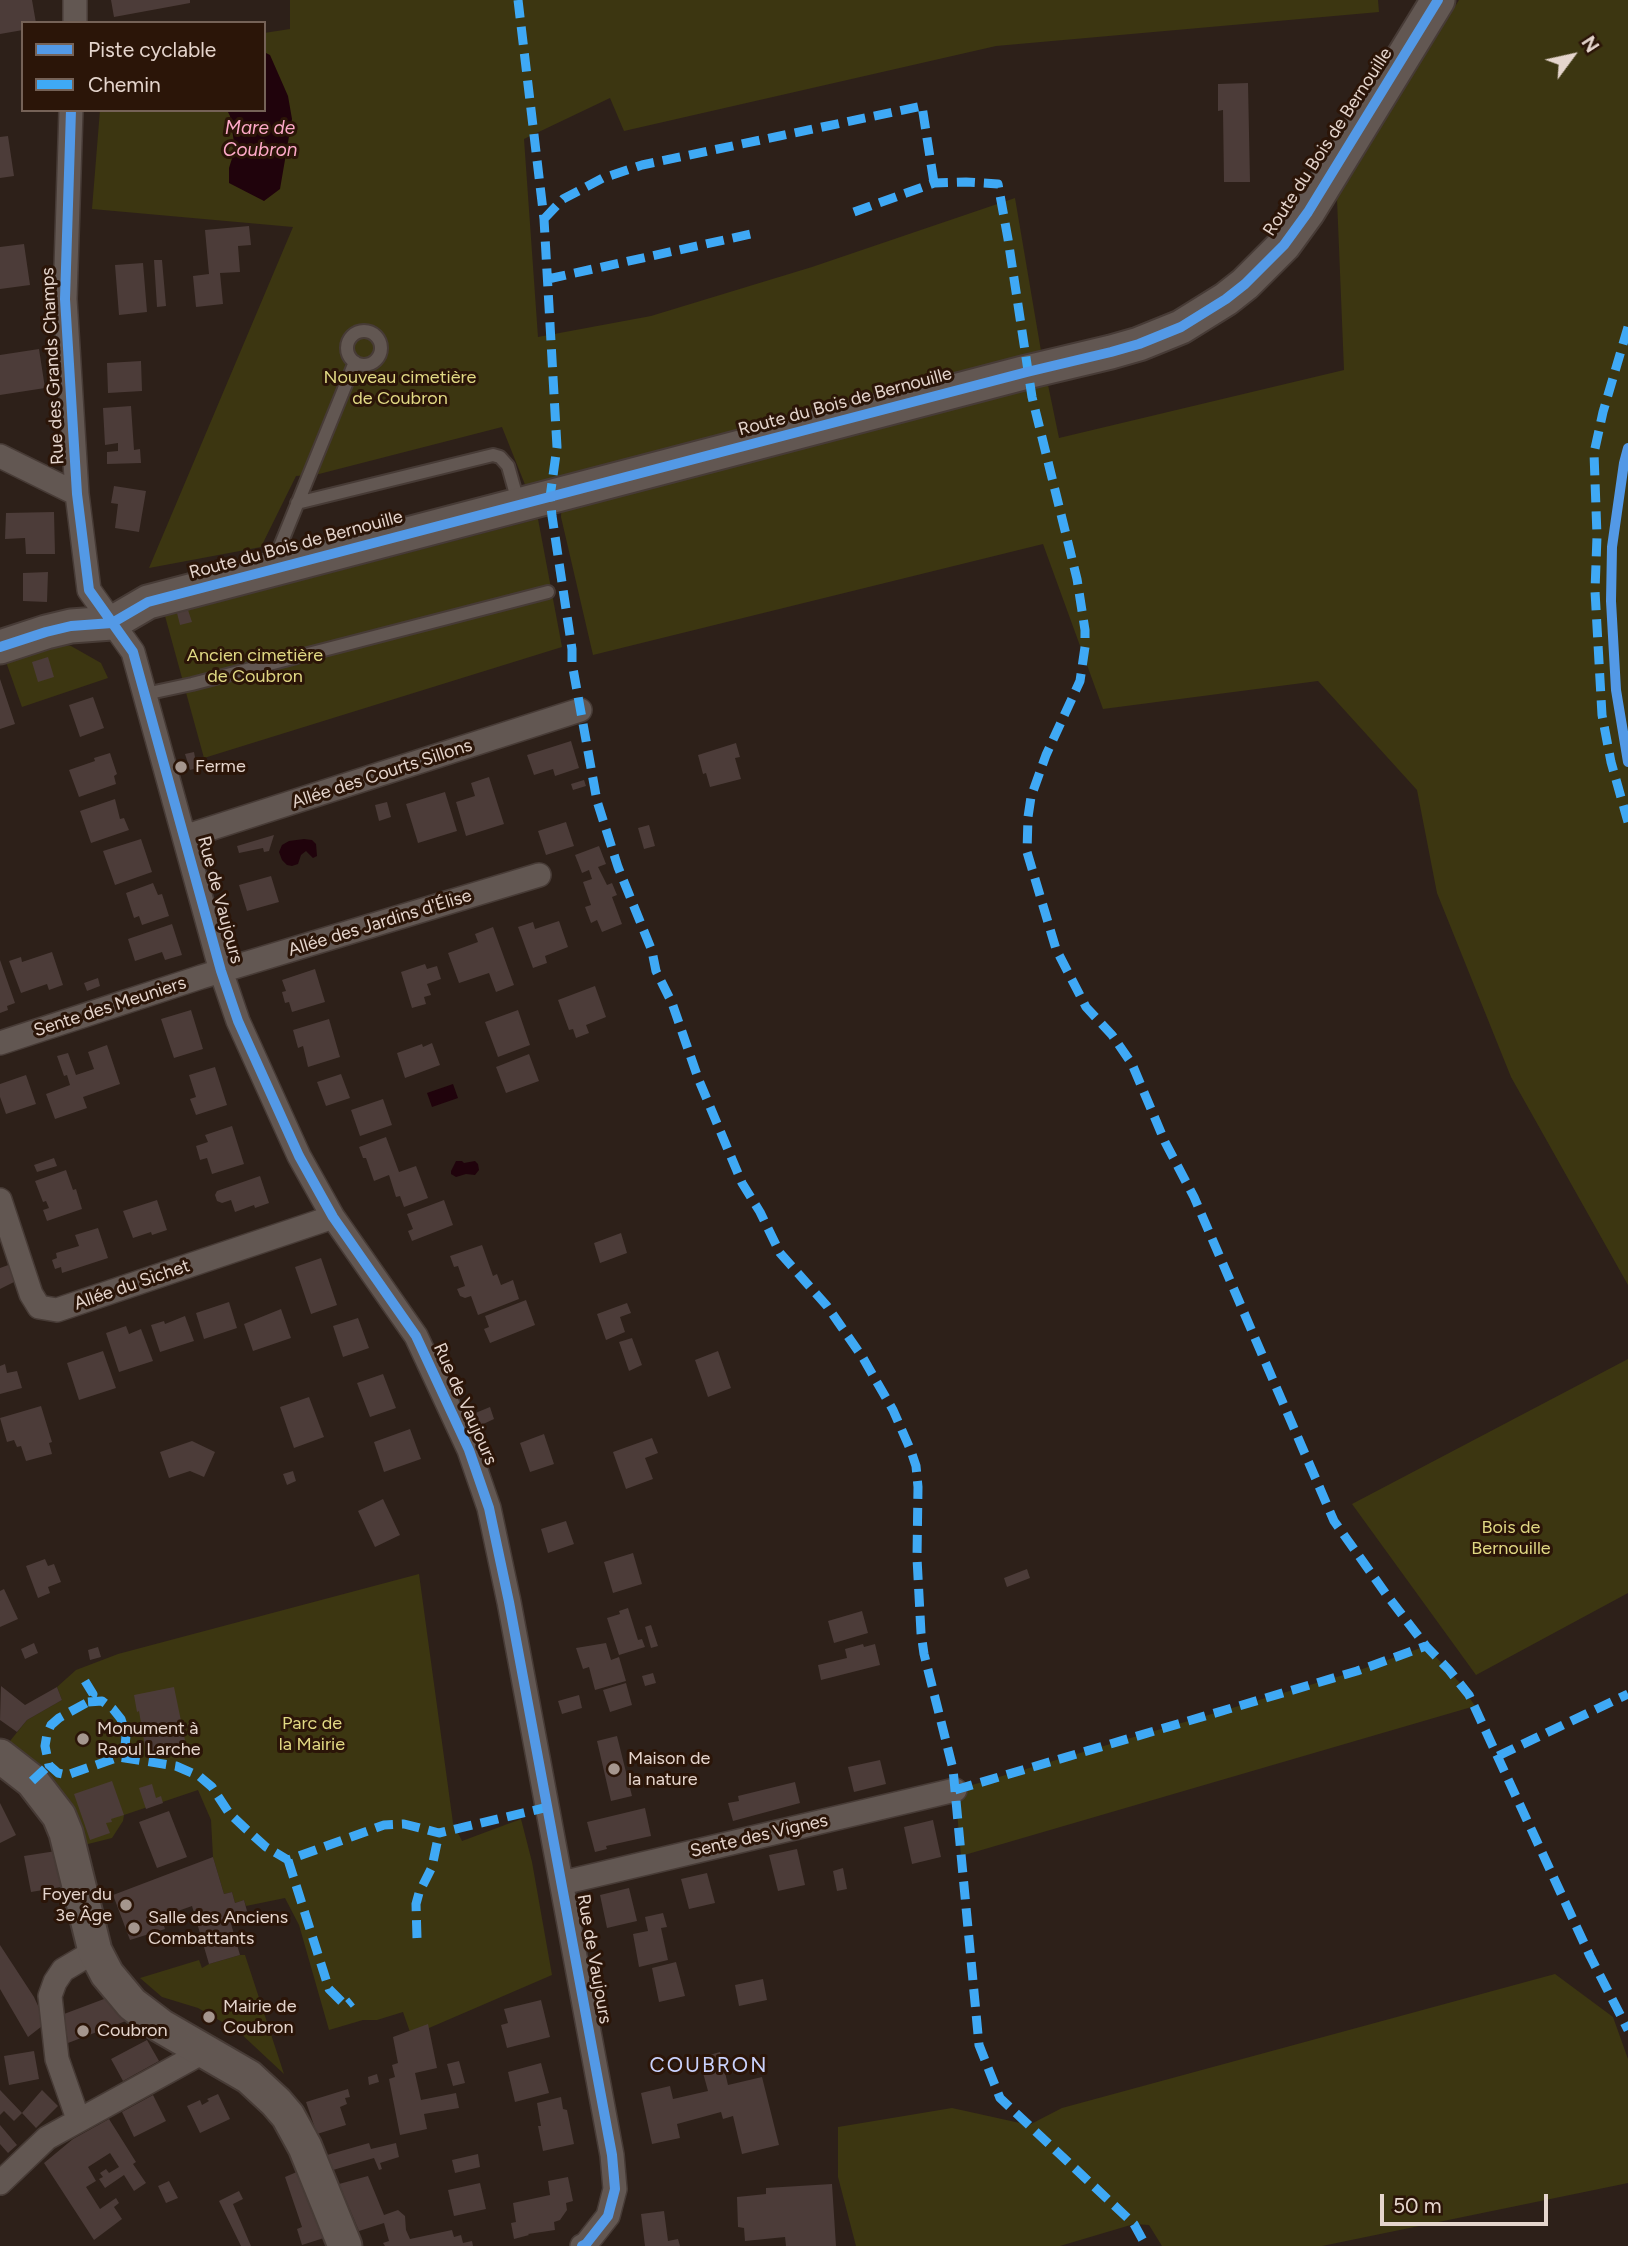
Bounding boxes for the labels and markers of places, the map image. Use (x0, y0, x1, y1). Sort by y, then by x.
place label: Ferme (195, 756, 246, 778)
marker: Ferme (173, 759, 189, 775)
place label: Monument à Raoul Larche (97, 1718, 201, 1760)
marker: Monument à Raoul Larche (75, 1731, 91, 1747)
place label: Maison de la nature (628, 1748, 710, 1790)
marker: Maison de la nature (606, 1761, 622, 1777)
place label: Foyer du 3e Âge (42, 1884, 112, 1926)
marker: Foyer du 3e Âge (118, 1897, 134, 1913)
place label: Salle des Anciens Combattants (148, 1907, 288, 1950)
marker: Salle des Anciens Combattants (126, 1920, 142, 1936)
place label: Mairie de Coubron (223, 1996, 296, 2038)
marker: Mairie de Coubron (201, 2009, 217, 2025)
place label: Coubron (97, 2020, 168, 2042)
marker: Coubron (75, 2023, 91, 2039)

